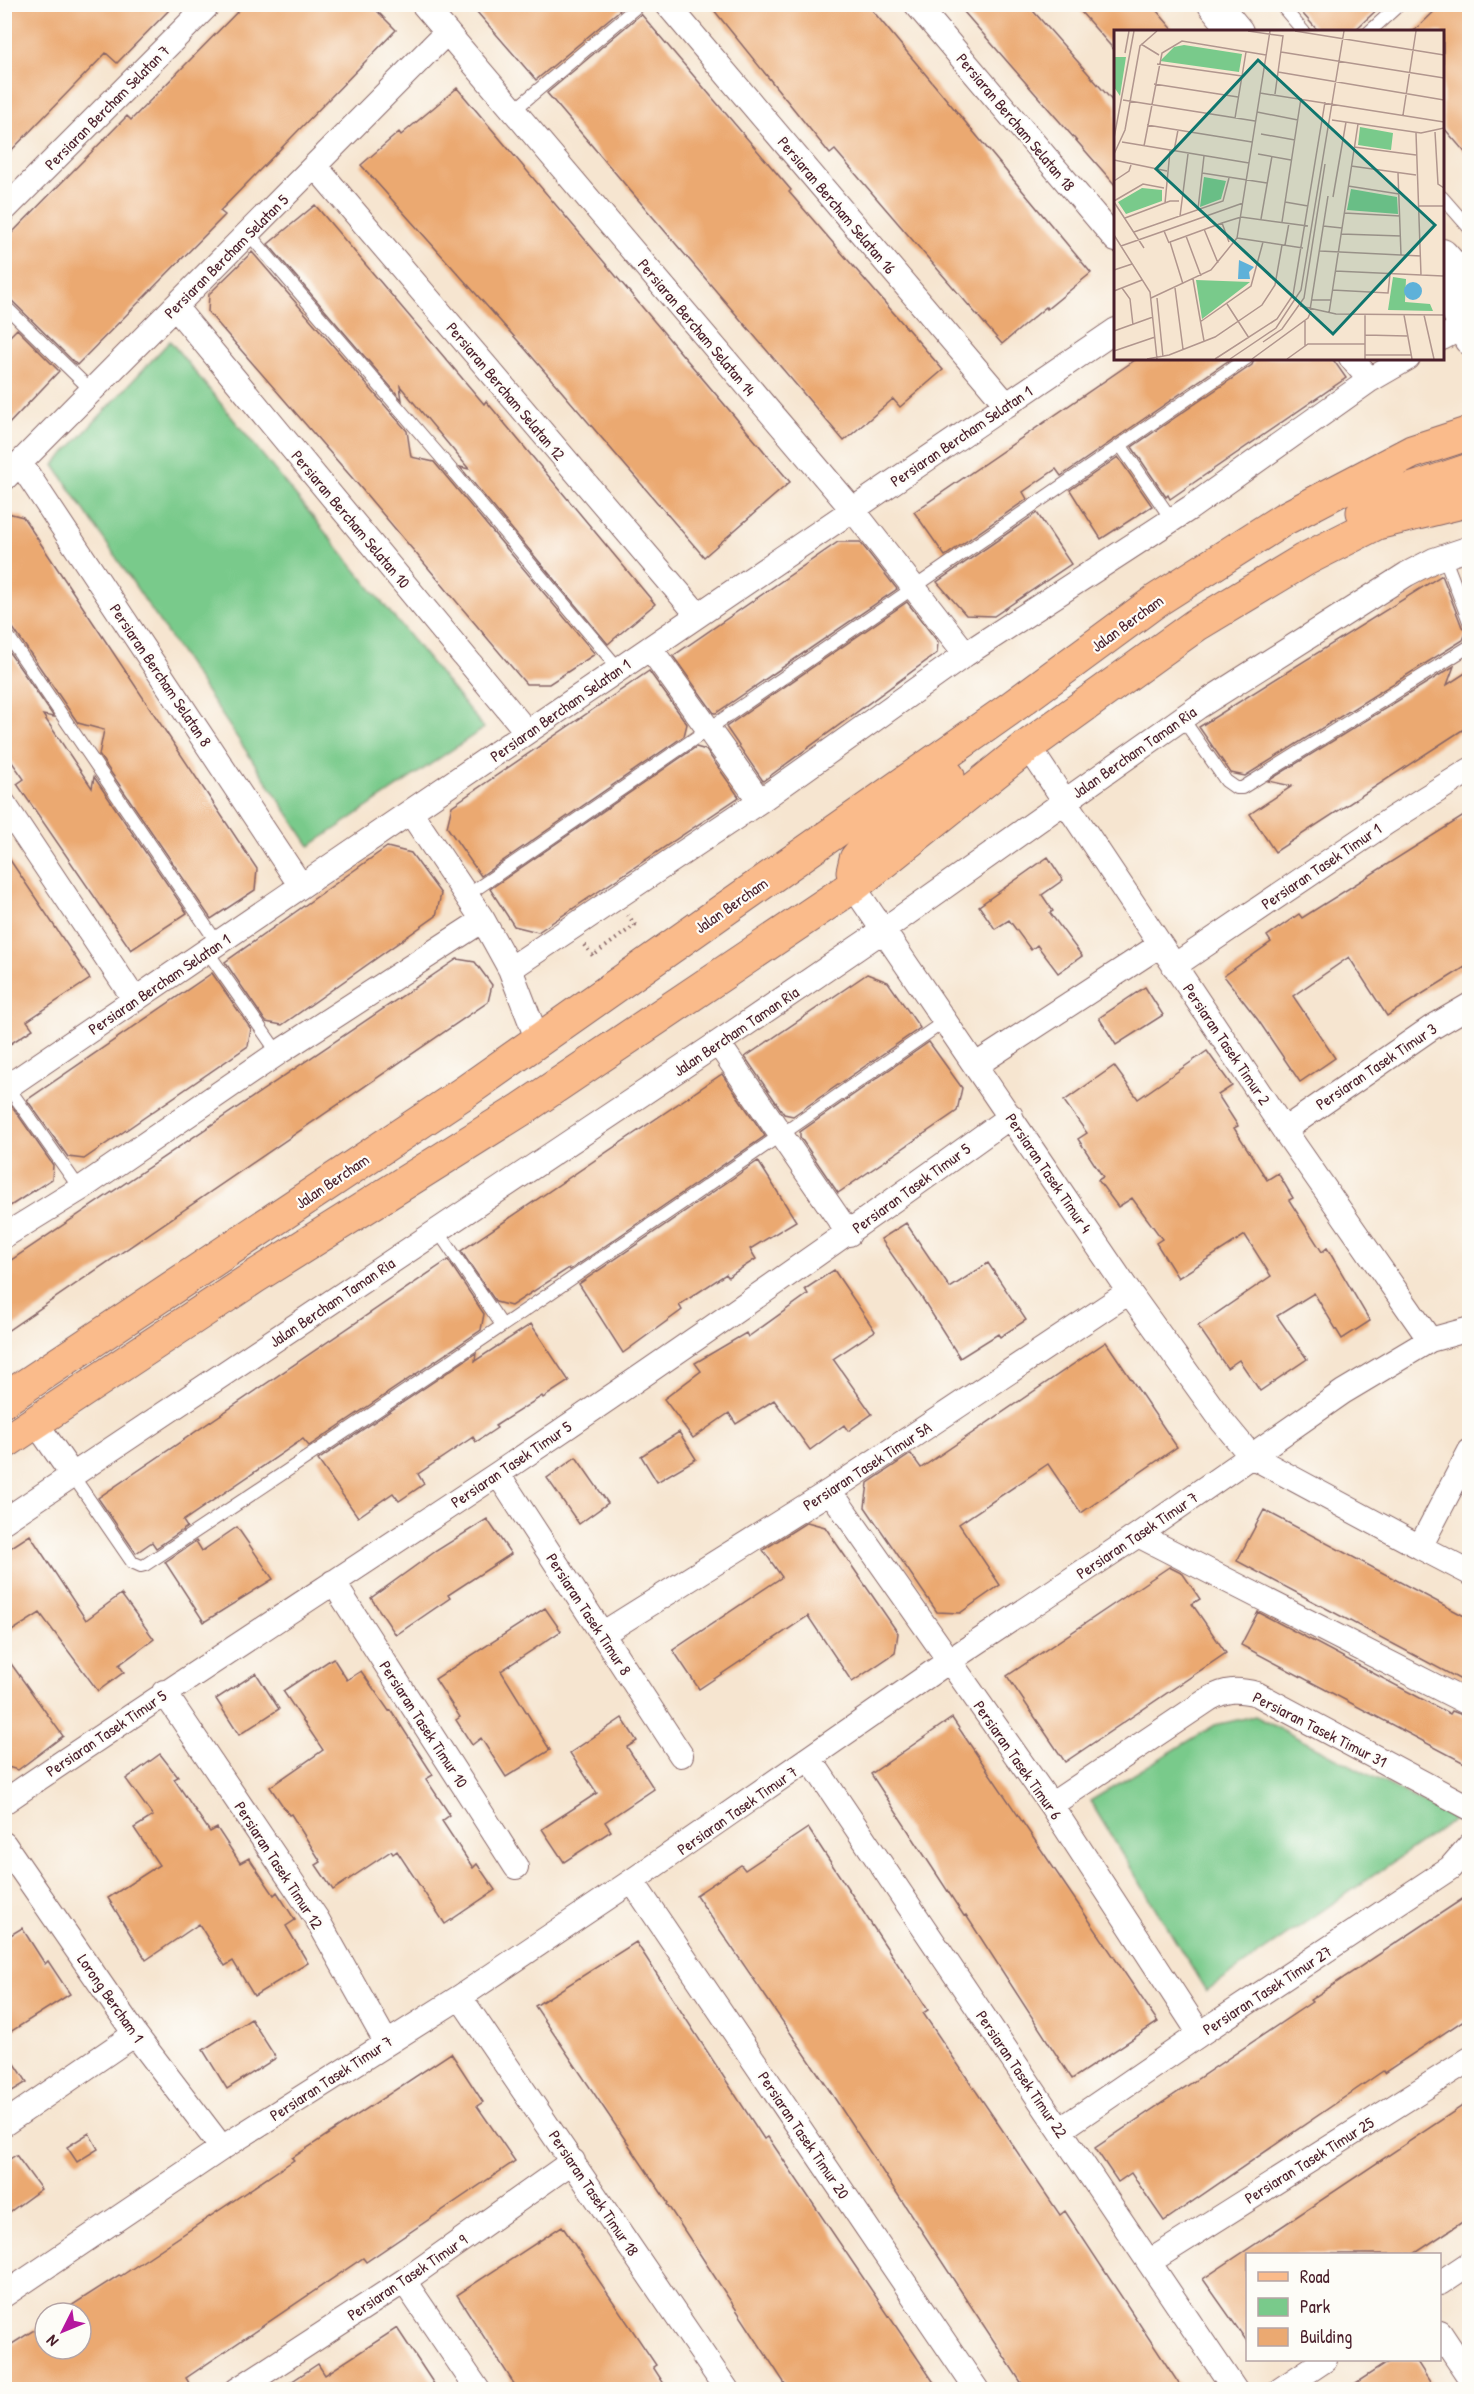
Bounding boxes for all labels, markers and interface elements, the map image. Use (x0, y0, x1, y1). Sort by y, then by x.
inset map (1114, 30, 1444, 360)
street label: Persiaran Bercham Selatan 7 (40, 39, 175, 174)
street label: Persiaran Bercham Selatan 18 (952, 48, 1080, 196)
street label: Persiaran Bercham Selatan 16 (773, 132, 901, 278)
street label: Persiaran Bercham Selatan 5 (159, 189, 293, 323)
street label: Persiaran Bercham Selatan 14 (633, 254, 761, 400)
street label: Persiaran Bercham Selatan 12 (442, 317, 571, 465)
street label: Persiaran Bercham Selatan 1 (886, 380, 1036, 492)
street label: Persiaran Bercham Selatan 10 (287, 445, 415, 593)
street label: Jalan Bercham (1086, 589, 1168, 657)
street label: Persiaran Bercham Selatan 8 (105, 599, 217, 751)
street label: Persiaran Bercham Selatan 1 (485, 653, 635, 767)
street label: Jalan Bercham Taman Ria (1067, 701, 1201, 803)
street label: Persiaran Tasek Timur 1 (1257, 818, 1385, 914)
street label: Jalan Bercham (690, 872, 772, 938)
street label: Persiaran Bercham Selatan 1 (84, 928, 234, 1040)
street label: Persiaran Tasek Timur 2 (1178, 979, 1276, 1109)
street label: Jalan Bercham Taman Ria (669, 981, 803, 1081)
street label: Persiaran Tasek Timur 3 (1311, 1017, 1441, 1115)
street label: Persiaran Tasek Timur 4 (1001, 1109, 1097, 1237)
street label: Persiaran Tasek Timur 5 (847, 1137, 975, 1238)
street label: Jalan Bercham (291, 1148, 373, 1214)
street label: Jalan Bercham Taman Ria (265, 1252, 399, 1352)
street label: Persiaran Tasek Timur 5 (446, 1415, 576, 1513)
street label: Persiaran Tasek Timur 5A (799, 1416, 936, 1516)
street label: Persiaran Tasek Timur 7 (1072, 1486, 1202, 1584)
street label: Persiaran Tasek Timur 8 (541, 1549, 637, 1679)
street label: Persiaran Tasek Timur 10 (375, 1656, 473, 1792)
street label: Persiaran Tasek Timur 5 (41, 1684, 171, 1782)
street label: Persiaran Tasek Timur 31 (1249, 1686, 1391, 1772)
street label: Persiaran Tasek Timur 6 (969, 1696, 1067, 1824)
street label: Persiaran Tasek Timur 7 (672, 1760, 802, 1860)
street label: Persiaran Tasek Timur 12 (230, 1797, 329, 1933)
street label: Persiaran Tasek Timur 27 (1198, 1940, 1336, 2040)
street label: Lorong Bercham 1 (72, 1949, 150, 2047)
street label: Persiaran Tasek Timur 22 (971, 2006, 1073, 2142)
street label: Persiaran Tasek Timur 7 (265, 2030, 397, 2126)
street label: Persiaran Tasek Timur 20 (753, 2067, 855, 2203)
street label: Persiaran Tasek Timur 25 (1240, 2111, 1378, 2209)
street label: Persiaran Tasek Timur 18 (544, 2126, 644, 2260)
street label: Persiaran Tasek Timur 9 (343, 2229, 471, 2325)
legend (1246, 2253, 1441, 2361)
text: Road (1300, 2264, 1330, 2289)
text: Park (1300, 2294, 1331, 2319)
north arrow (33, 2301, 93, 2361)
text: Building (1300, 2324, 1352, 2349)
text: N (41, 2330, 63, 2352)

